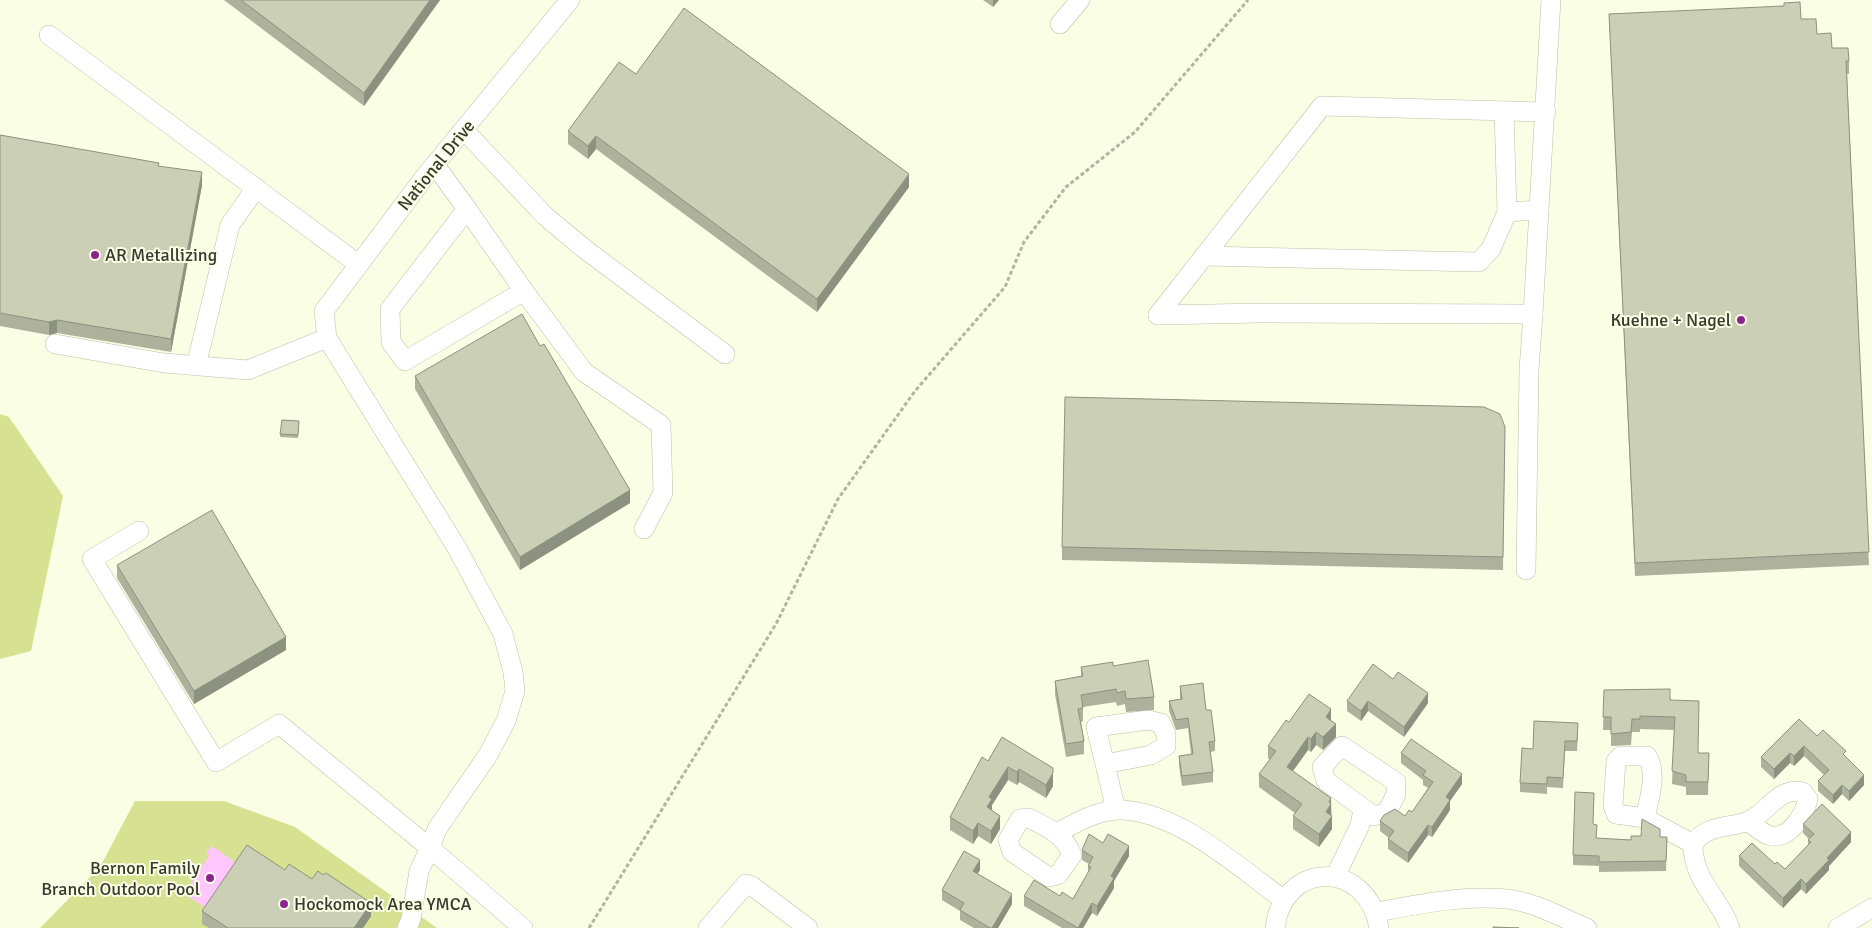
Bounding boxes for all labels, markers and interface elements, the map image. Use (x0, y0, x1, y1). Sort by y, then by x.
street label: National Drive (393, 115, 479, 215)
place label: AR Metallizing (105, 244, 217, 266)
marker: AR Metallizing (89, 249, 101, 261)
place label: Kuehne + Nagel (1610, 309, 1731, 331)
marker: Kuehne + Nagel (1735, 314, 1747, 326)
place label: Bernon Family Branch Outdoor Pool (41, 857, 201, 900)
marker: Bernon Family Branch Outdoor Pool (204, 872, 216, 884)
place label: Hockomock Area YMCA (294, 893, 472, 915)
marker: Hockomock Area YMCA (278, 898, 290, 910)

